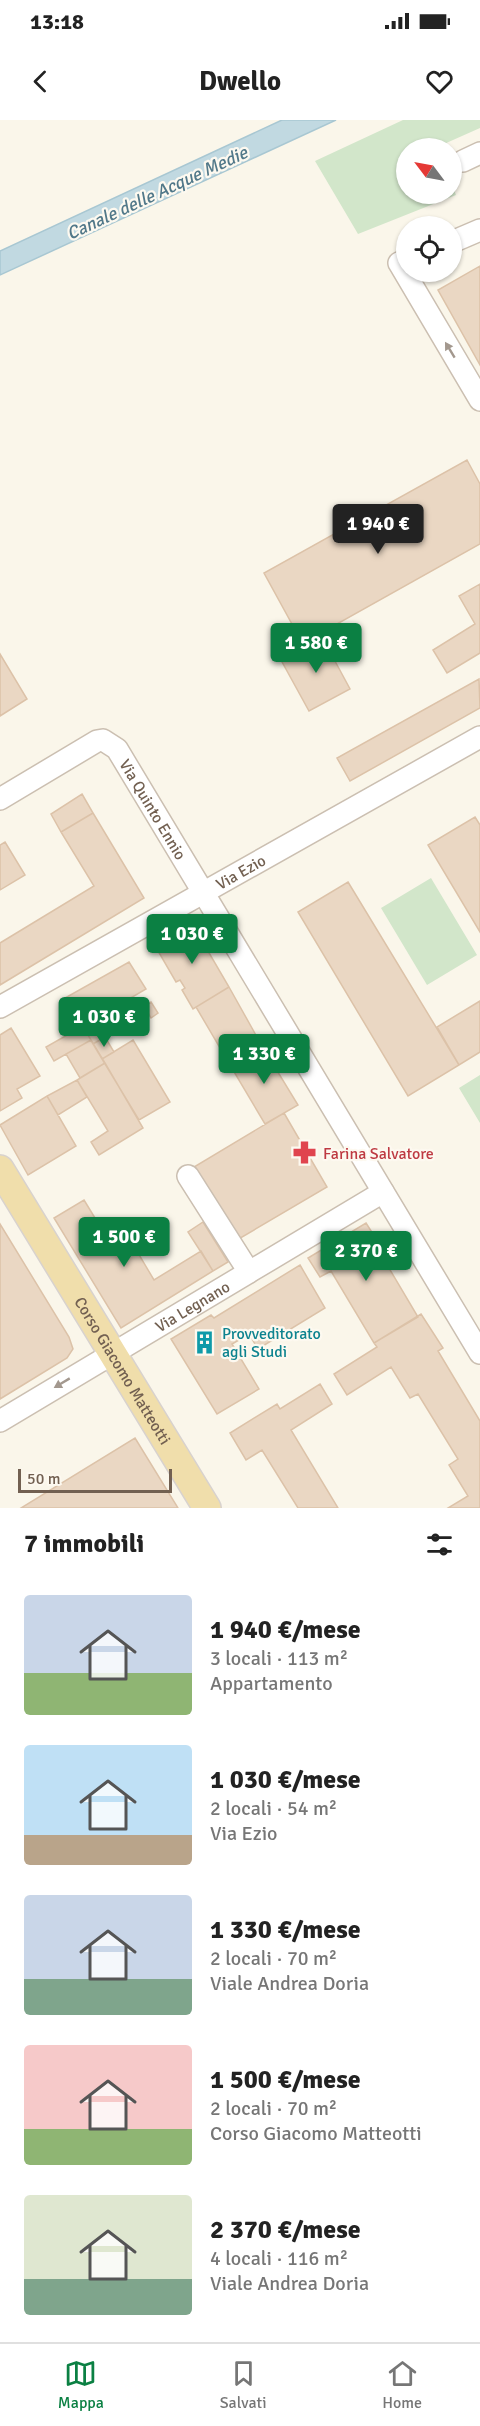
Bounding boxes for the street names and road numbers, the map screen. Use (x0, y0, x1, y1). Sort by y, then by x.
street label: Via Quinto Ennio (114, 756, 190, 864)
street label: Via Ezio (213, 851, 270, 895)
street label: Via Legnano (152, 1277, 234, 1337)
street label: Corso Giacomo Matteotti (69, 1293, 175, 1449)

